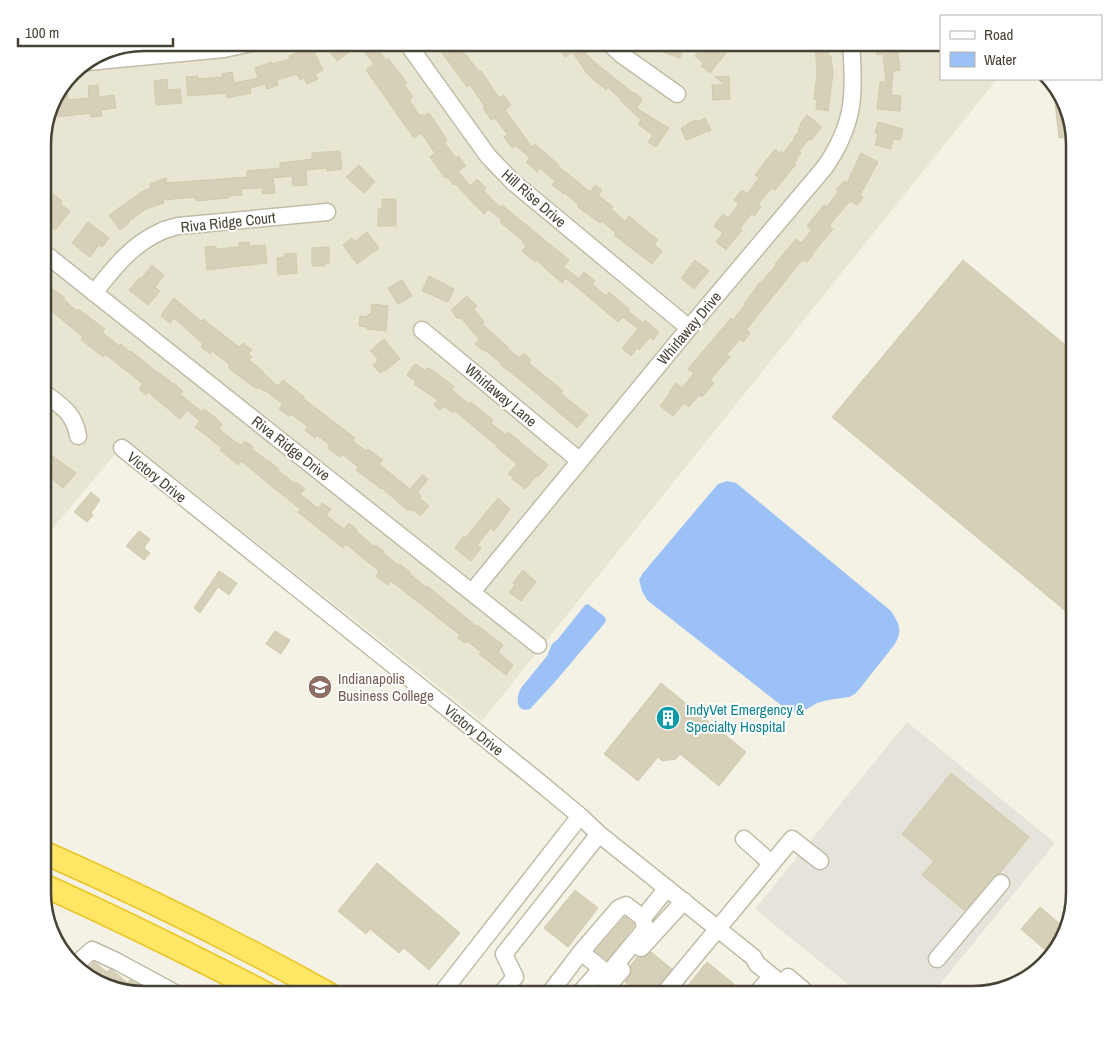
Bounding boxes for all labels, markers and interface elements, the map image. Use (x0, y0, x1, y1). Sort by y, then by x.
scale bar (18, 15, 172, 47)
legend (940, 15, 1102, 80)
text: 100 m (25, 22, 59, 43)
text: Road (984, 24, 1013, 45)
text: Water (984, 49, 1016, 70)
street label: Hill Rise Drive (497, 164, 571, 232)
street label: Riva Ridge Court (180, 207, 277, 237)
street label: Whirlaway Drive (652, 287, 726, 369)
street label: Whirlaway Lane (460, 359, 542, 431)
street label: Riva Ridge Drive (247, 411, 335, 485)
street label: Victory Drive (123, 447, 191, 508)
place label: Indianapolis Business College (338, 668, 434, 706)
school or university icon: Indianapolis Business College (307, 674, 333, 700)
place label: IndyVet Emergency & Specialty Hospital (686, 699, 805, 737)
street label: Victory Drive (440, 700, 508, 761)
building icon: IndyVet Emergency & Specialty Hospital (655, 705, 681, 731)

